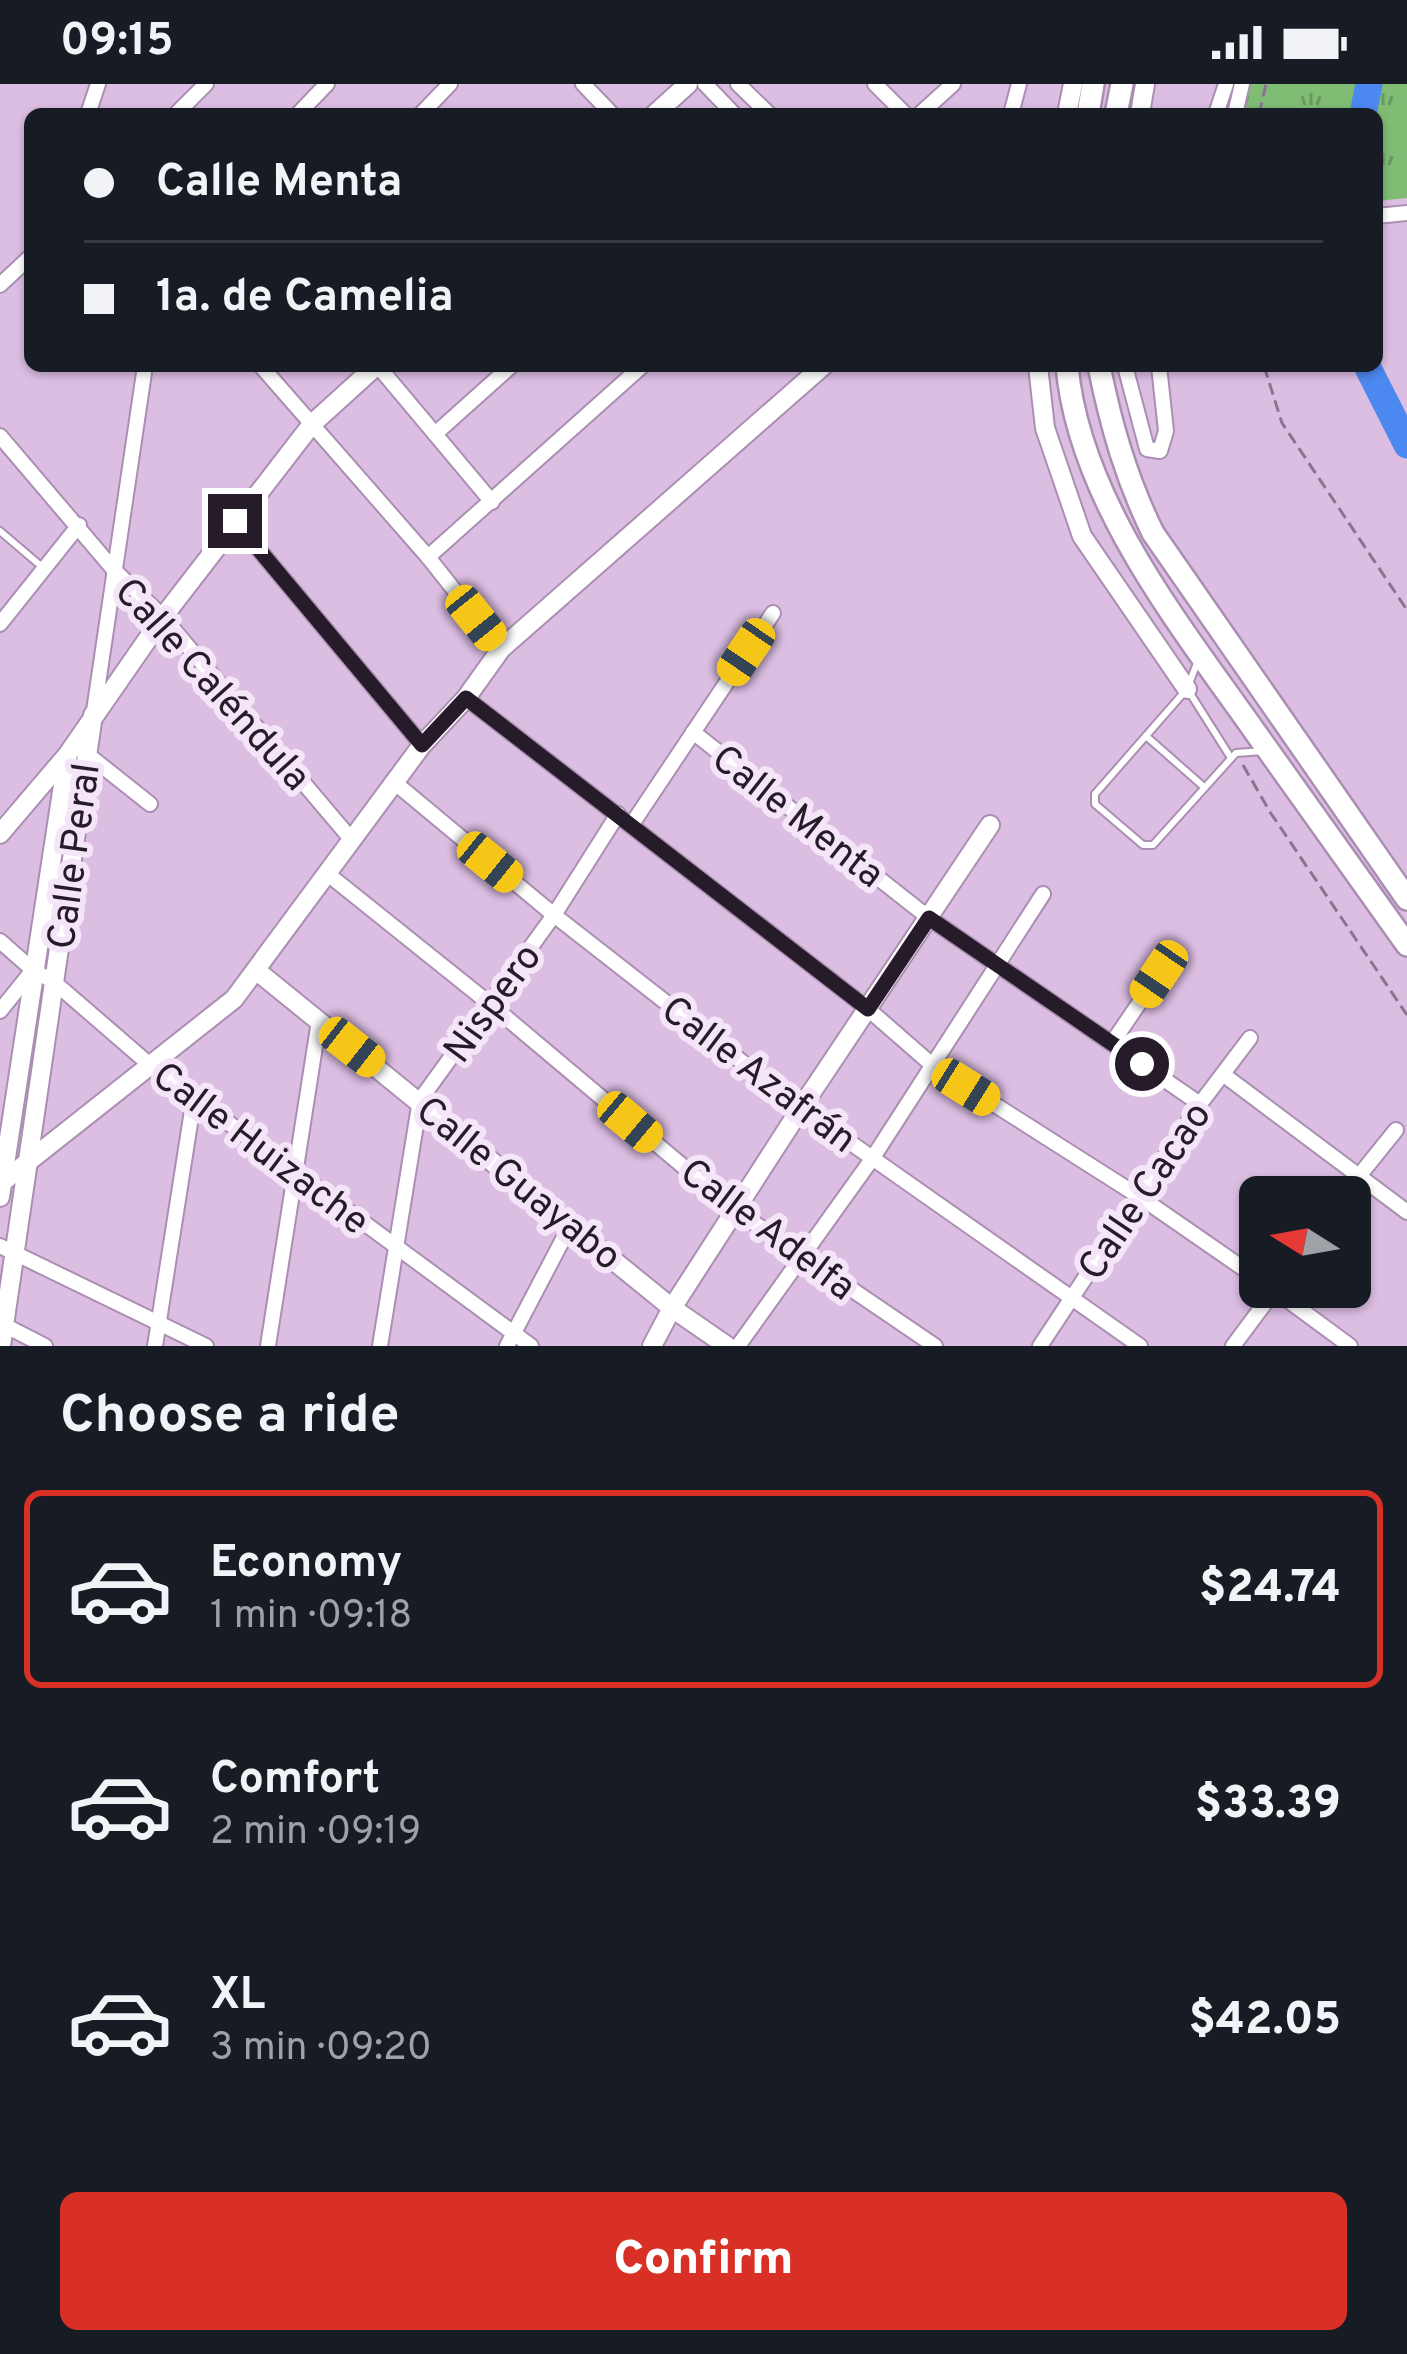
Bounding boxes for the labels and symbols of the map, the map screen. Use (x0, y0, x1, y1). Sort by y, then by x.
route end (208, 494, 262, 548)
street label: Calle Caléndula (102, 569, 319, 803)
car (439, 579, 513, 657)
car (711, 612, 781, 692)
street label: Calle Menta (700, 736, 892, 901)
street label: Calle Peral (39, 760, 114, 953)
car (451, 825, 529, 899)
car (1124, 934, 1194, 1014)
street label: Nispero (435, 935, 554, 1074)
street label: Calle Azafrán (650, 987, 865, 1166)
car (313, 1011, 391, 1083)
route start (1115, 1037, 1169, 1091)
street label: Calle Huizache (141, 1053, 378, 1248)
car (926, 1053, 1006, 1121)
car (591, 1085, 669, 1159)
street label: Calle Guayabo (404, 1088, 630, 1283)
street label: Calle Cacao (1069, 1094, 1224, 1291)
street label: Calle Adelfa (669, 1150, 864, 1314)
north arrow (1239, 1176, 1371, 1308)

